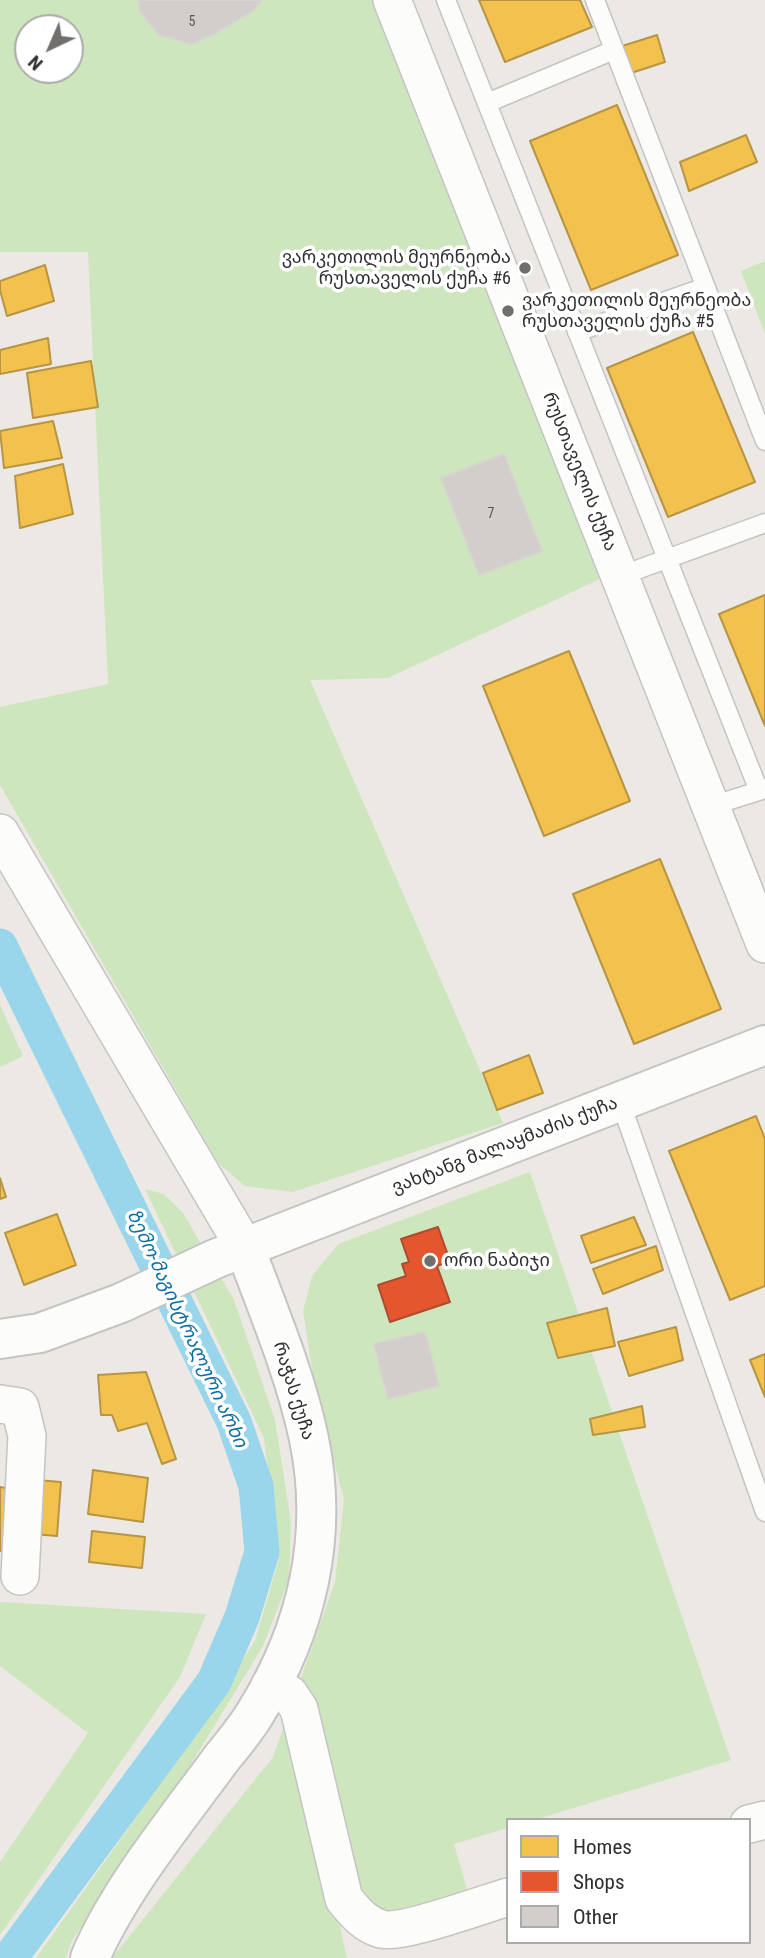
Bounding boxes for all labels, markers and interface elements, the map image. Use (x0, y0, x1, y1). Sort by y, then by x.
north arrow (14, 14, 84, 84)
house number: 5 (189, 14, 195, 30)
text: N (23, 51, 48, 75)
place label: ვარკეთილის მეურნეობა რუსთაველის ქუჩა #6 (282, 247, 511, 290)
marker: ვარკეთილის მეურნეობა რუსთაველის ქუჩა #6 (517, 260, 533, 276)
place label: ვარკეთილის მეურნეობა რუსთაველის ქუჩა #5 (522, 290, 751, 332)
marker: ვარკეთილის მეურნეობა რუსთაველის ქუჩა #5 (500, 303, 516, 319)
street label: რუსთაველის ქუჩა (537, 389, 621, 555)
house number: 7 (488, 506, 494, 522)
street label: ვახტანგ მალაყმაძის ქუჩა (389, 1093, 621, 1199)
water label: ზემო-მაგისტრალური არხი (121, 1206, 251, 1452)
place label: ორი ნაბიჯი (444, 1250, 550, 1272)
marker: ორი ნაბიჯი (422, 1253, 438, 1269)
street label: რაჭას ქუჩა (268, 1339, 318, 1443)
legend (506, 1818, 751, 1944)
text: Homes (573, 1835, 632, 1859)
text: Shops (573, 1870, 625, 1894)
text: Other (573, 1905, 618, 1929)

